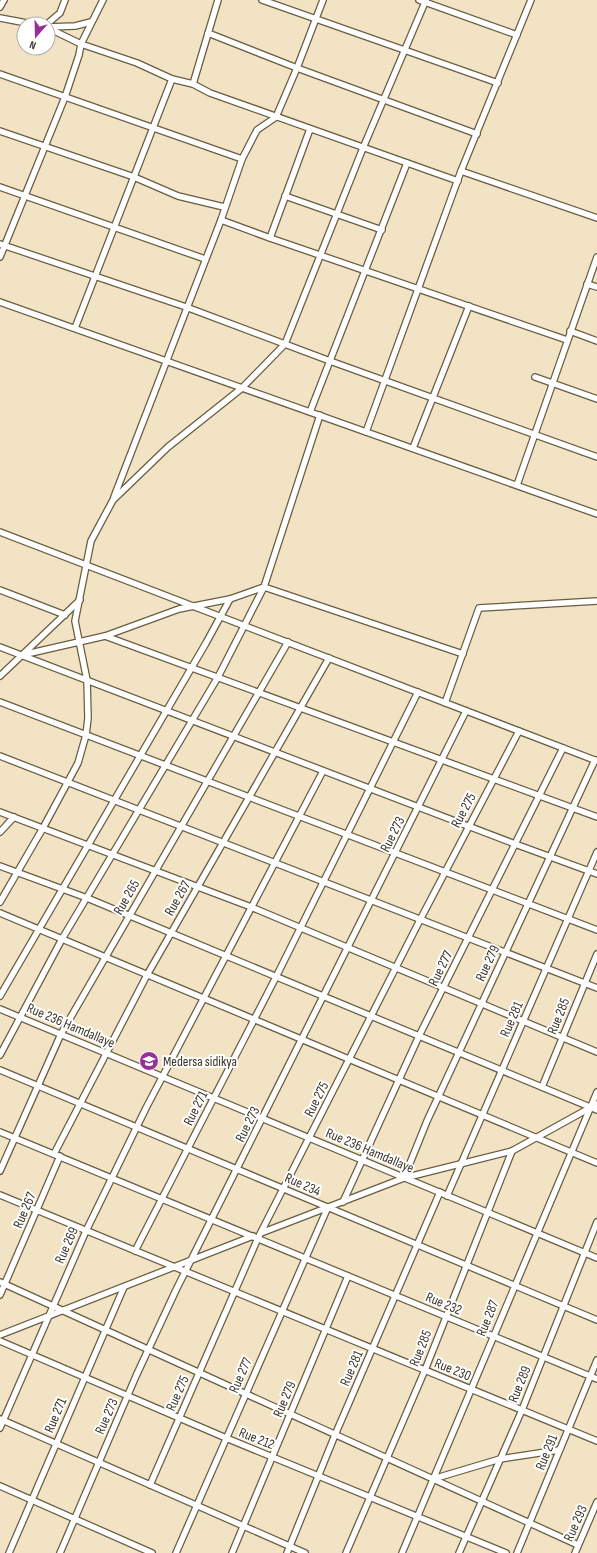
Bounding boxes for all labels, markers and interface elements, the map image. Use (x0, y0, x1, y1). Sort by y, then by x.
north arrow (16, 16, 56, 56)
text: N (28, 38, 38, 52)
street label: Rue 275 (447, 789, 480, 831)
street label: Rue 273 (376, 814, 409, 855)
street label: Rue 265 (110, 876, 143, 918)
street label: Rue 267 (161, 877, 194, 919)
street label: Rue 279 (472, 943, 503, 984)
street label: Rue 277 (425, 947, 456, 989)
street label: Rue 285 (544, 995, 574, 1037)
street label: Rue 236 Hamdallaye (24, 999, 118, 1052)
street label: Rue 281 (496, 999, 527, 1040)
school or university icon: Medersa sidikya (138, 1050, 160, 1072)
place label: Medersa sidikya (163, 1053, 237, 1070)
street label: Rue 275 (300, 1078, 333, 1120)
street label: Rue 271 (180, 1088, 211, 1128)
street label: Rue 273 (231, 1104, 264, 1145)
street label: Rue 236 Hamdallaye (323, 1124, 417, 1177)
street label: Rue 234 (282, 1169, 324, 1200)
street label: Rue 267 (9, 1189, 40, 1231)
street label: Rue 269 (51, 1224, 82, 1266)
street label: Rue 232 (423, 1288, 465, 1319)
street label: Rue 287 (473, 1297, 503, 1339)
street label: Rue 285 (406, 1327, 436, 1369)
street label: Rue 281 (336, 1348, 367, 1389)
street label: Rue 277 (225, 1354, 256, 1396)
street label: Rue 230 (432, 1354, 474, 1384)
street label: Rue 289 (504, 1363, 535, 1405)
street label: Rue 275 (162, 1372, 193, 1414)
street label: Rue 279 (269, 1378, 300, 1420)
street label: Rue 271 (41, 1395, 70, 1435)
street label: Rue 273 (91, 1396, 122, 1437)
street label: Rue 212 (237, 1424, 277, 1453)
street label: Rue 291 (532, 1432, 561, 1473)
street label: Rue 293 (560, 1502, 591, 1544)

